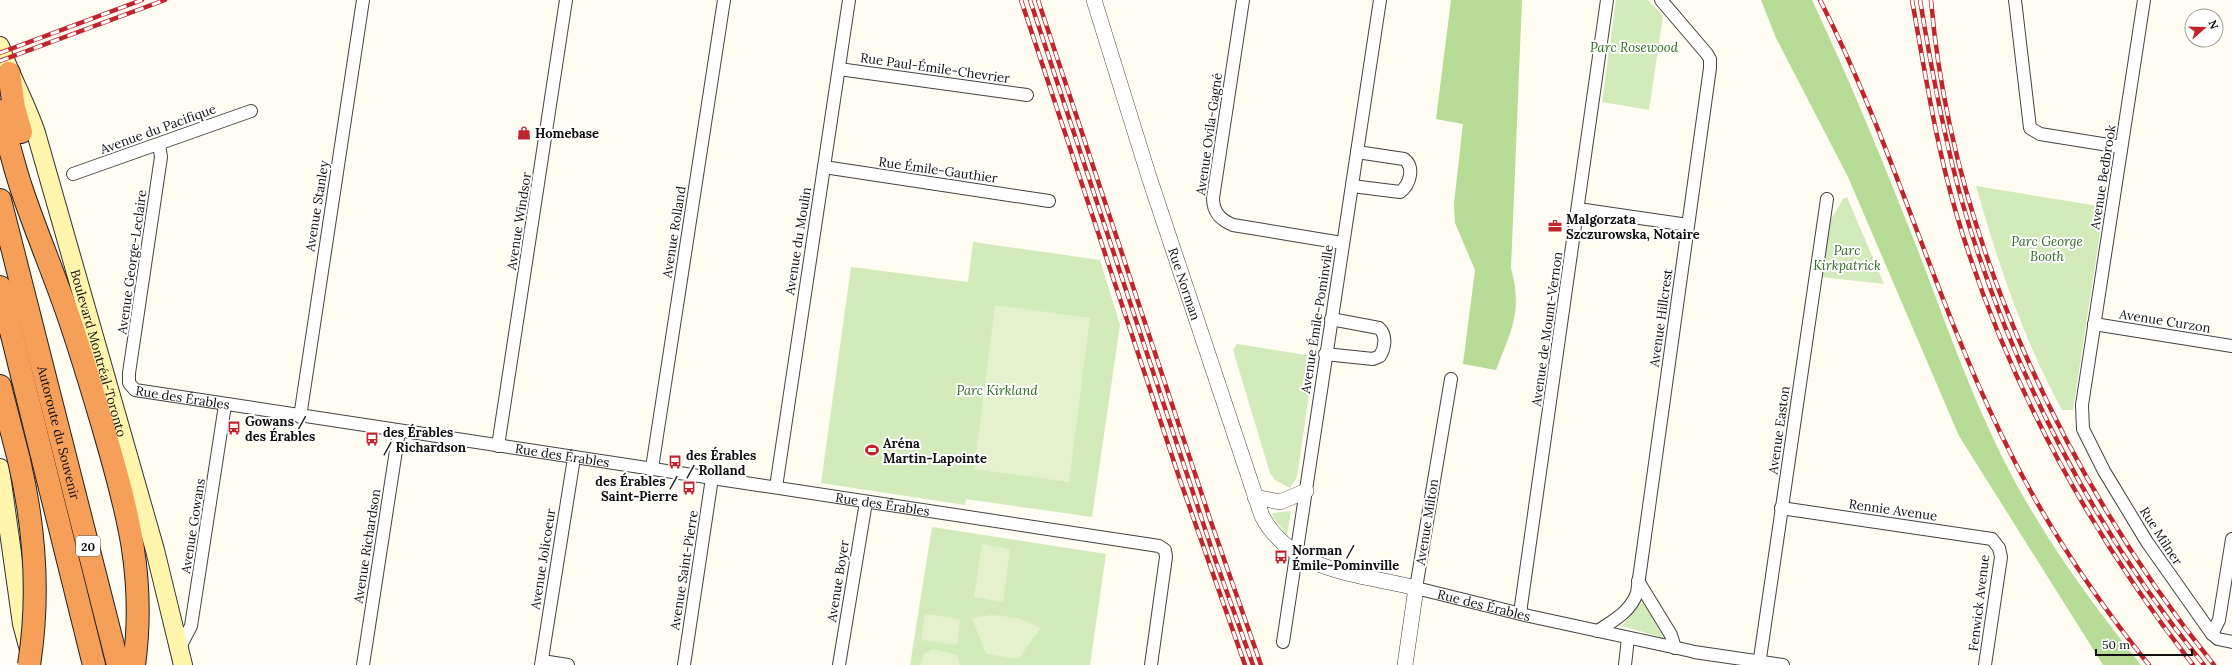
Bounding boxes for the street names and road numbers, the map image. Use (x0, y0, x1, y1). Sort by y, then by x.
street label: Rue Paul-Émile-Chevrier (859, 49, 1011, 87)
street label: Avenue Ovila-Gagné (1192, 72, 1226, 197)
street label: Avenue du Pacifique (97, 100, 218, 158)
street label: Avenue Bedbrook (2086, 123, 2120, 232)
street label: Rue Émile-Gauthier (877, 153, 999, 187)
street label: Avenue Stanley (301, 159, 333, 254)
street label: Avenue Windsor (503, 171, 535, 272)
street label: Avenue Rolland (658, 185, 690, 280)
street label: Avenue du Moulin (781, 186, 815, 297)
street label: Avenue George-Leclaire (113, 189, 151, 336)
street label: Avenue Émile-Pominville (1297, 243, 1337, 396)
street label: Rue Norman (1165, 245, 1205, 323)
street label: Avenue de Mount-Vernon (1528, 251, 1566, 408)
street label: Boulevard Montréal-Toronto (67, 267, 131, 439)
street label: Avenue Hillcrest (1646, 268, 1676, 369)
street label: Avenue Curzon (2117, 305, 2212, 337)
street label: Autoroute du Souvenir (34, 363, 84, 502)
street label: Rue des Érables (134, 382, 231, 413)
street label: Avenue Easton (1764, 385, 1794, 476)
street label: Rue des Érables (514, 440, 611, 471)
street label: Avenue Gowans (177, 477, 209, 576)
street label: Avenue Milton (1412, 478, 1442, 567)
street label: Avenue Richardson (349, 487, 384, 605)
street label: Rue des Érables (834, 488, 931, 519)
street label: Rennie Avenue (1848, 495, 1938, 525)
street label: Rue Milner (2136, 504, 2186, 569)
street label: Avenue Jolicoeur (526, 507, 559, 612)
street label: Avenue Saint-Pierre (666, 509, 702, 632)
road number: 20 (76, 536, 100, 556)
street label: Avenue Boyer (823, 539, 853, 624)
street label: Fenwick Avenue (1965, 554, 1993, 652)
street label: Rue des Érables (1436, 585, 1532, 625)

